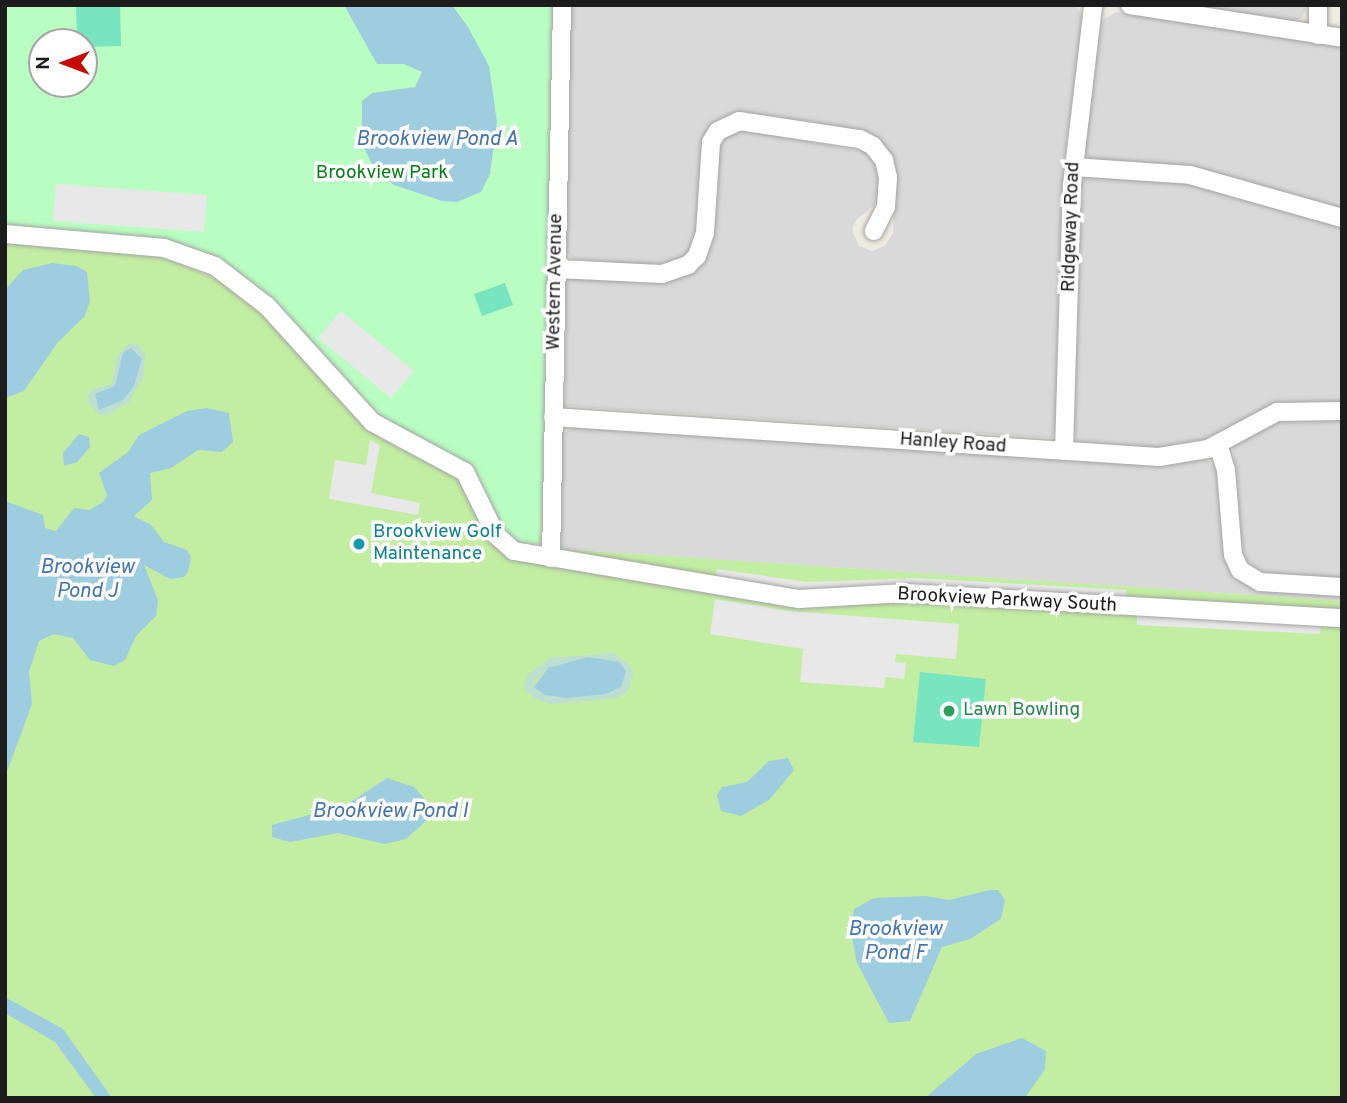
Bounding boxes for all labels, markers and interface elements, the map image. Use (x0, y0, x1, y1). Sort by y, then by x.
north arrow (28, 28, 98, 98)
text: N (32, 56, 56, 70)
water label: Brookview Pond A (355, 127, 519, 153)
street label: Ridgeway Road (1058, 161, 1086, 293)
park label: Brookview Park (316, 163, 448, 185)
street label: Western Avenue (543, 213, 569, 351)
street label: Hanley Road (899, 429, 1007, 459)
place label: Brookview Golf Maintenance (373, 522, 501, 566)
marker: Brookview Golf Maintenance (351, 536, 367, 552)
water label: Brookview Pond J (40, 555, 134, 605)
street label: Brookview Parkway South (897, 584, 1117, 618)
place label: Lawn Bowling (963, 700, 1080, 722)
marker: Lawn Bowling (941, 703, 957, 719)
water label: Brookview Pond I (312, 799, 468, 825)
water label: Brookview Pond F (848, 917, 942, 967)

